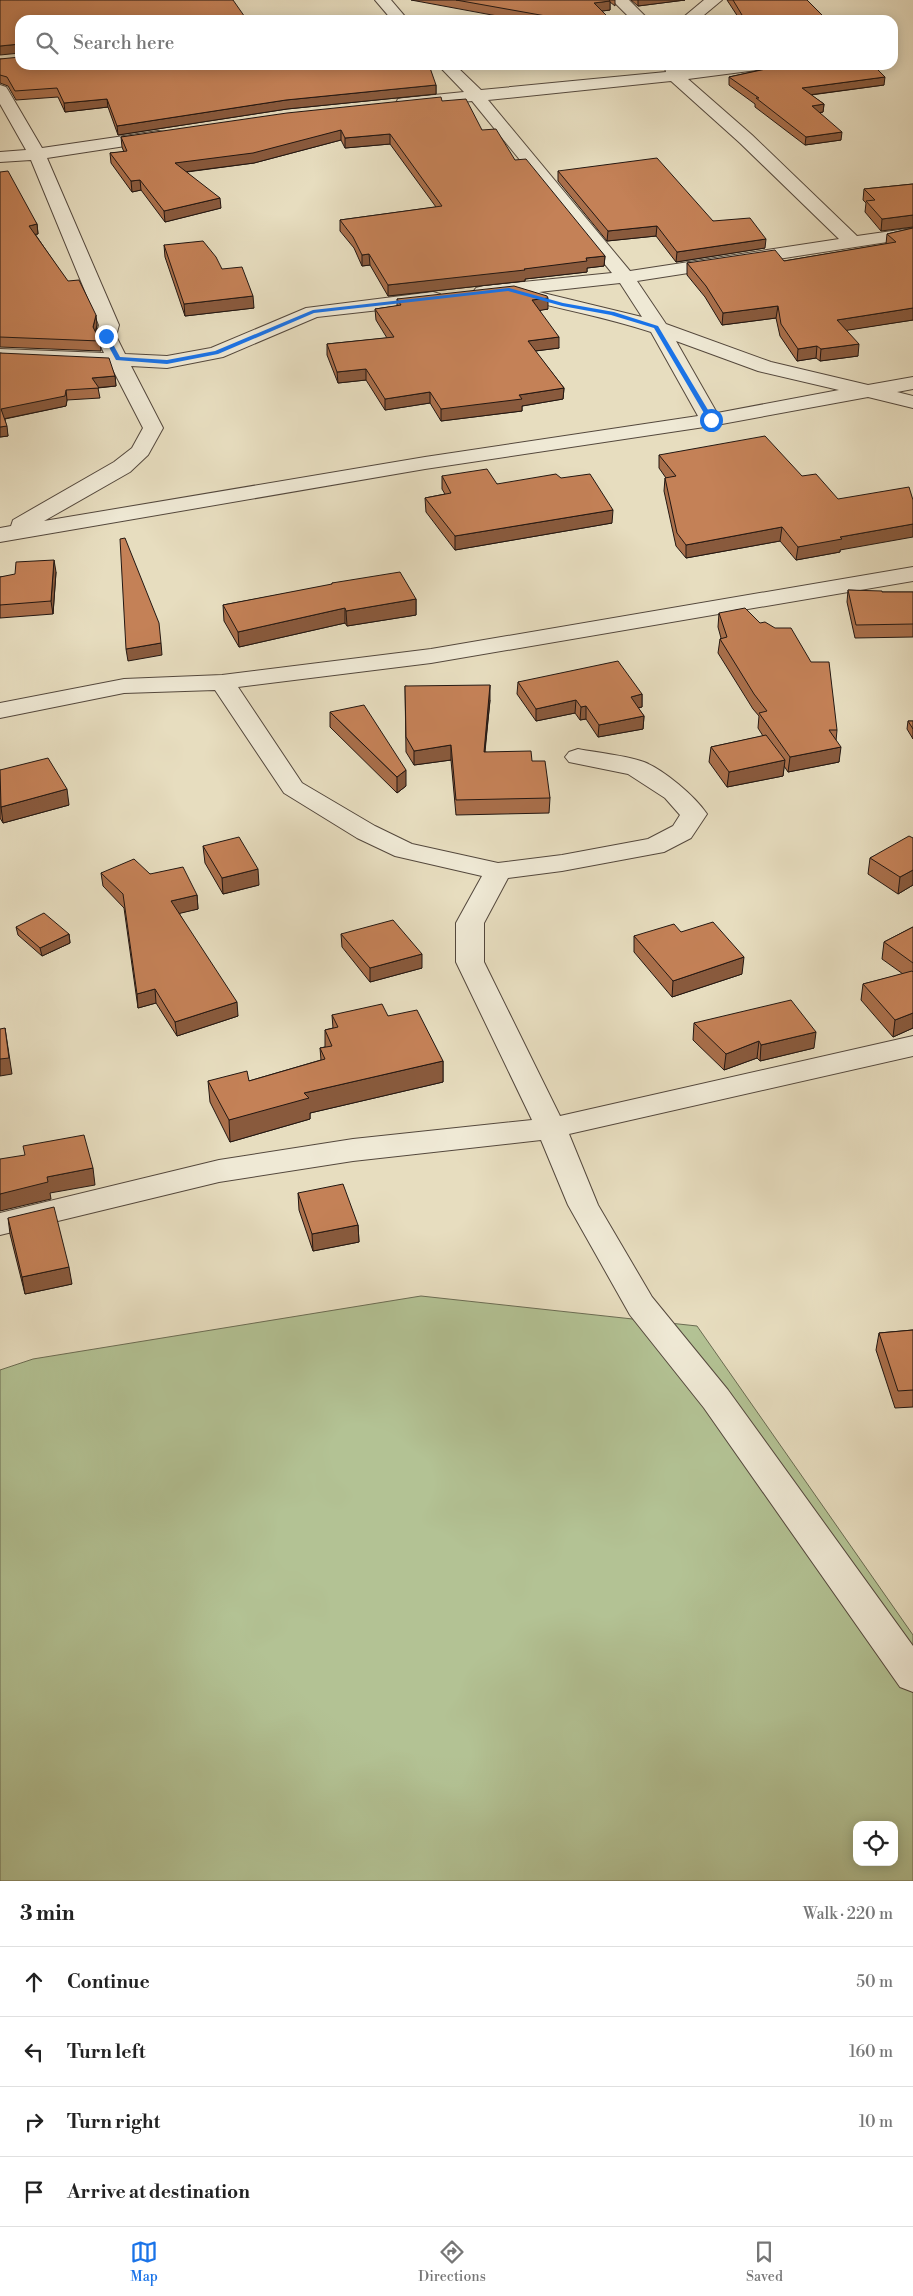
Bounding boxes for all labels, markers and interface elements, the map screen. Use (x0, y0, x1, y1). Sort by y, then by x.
search box (15, 15, 898, 70)
icon: search (33, 29, 61, 57)
text: Search here (73, 31, 174, 55)
route end (95, 325, 118, 348)
route start (700, 409, 723, 432)
map controls (853, 1821, 898, 1866)
button: locate (853, 1821, 898, 1866)
text: 3 min (20, 1901, 75, 1927)
text: Walk · 220 m (803, 1904, 893, 1924)
icon: ahead (20, 1968, 48, 1996)
text: Continue (67, 1970, 150, 1994)
text: 50 m (856, 1972, 893, 1992)
icon: left (20, 2038, 48, 2066)
text: Turn left (67, 2040, 146, 2064)
text: 160 m (849, 2042, 893, 2062)
icon: right (20, 2108, 48, 2136)
text: Turn right (67, 2110, 160, 2134)
text: 10 m (859, 2112, 893, 2132)
icon: arrive (20, 2178, 48, 2206)
text: Arrive at destination (67, 2180, 250, 2204)
tab: Map (130, 2238, 158, 2286)
tab: Directions (418, 2238, 486, 2286)
tab: Saved (746, 2238, 783, 2286)

